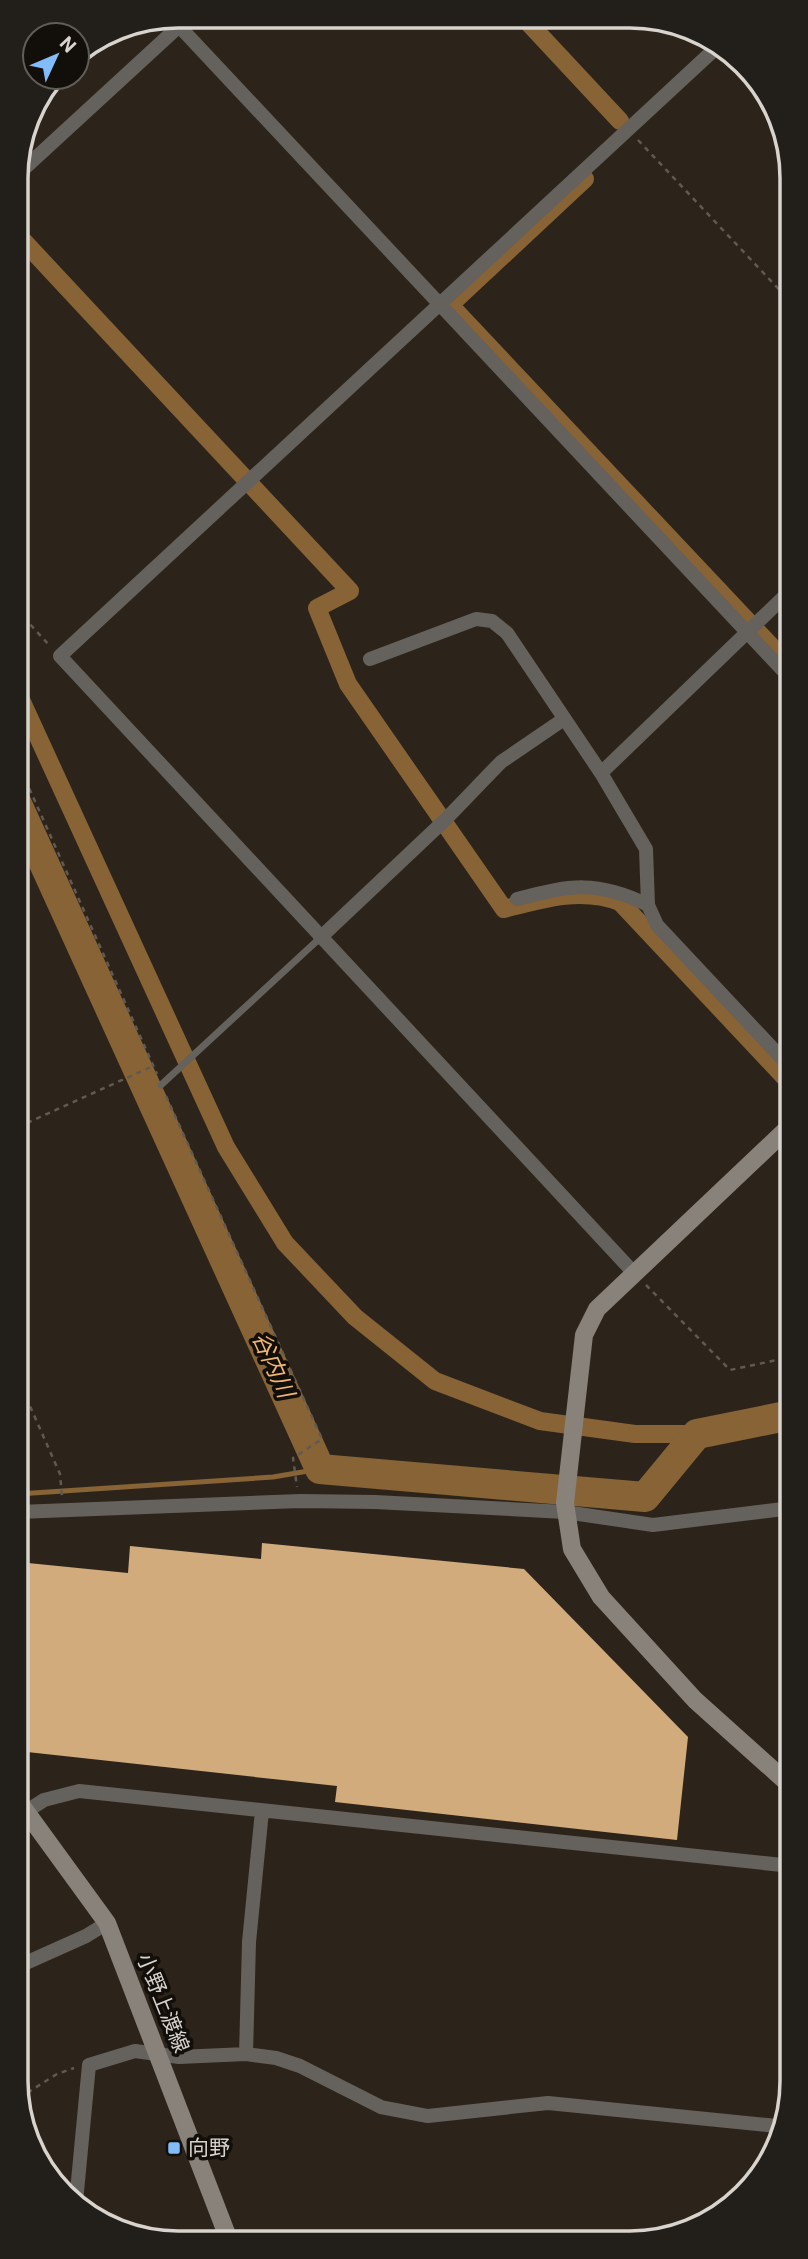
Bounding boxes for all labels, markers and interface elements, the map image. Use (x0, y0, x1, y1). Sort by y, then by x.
north arrow (21, 21, 91, 91)
text: N (55, 32, 81, 57)
water label: 谷内川 (247, 1328, 301, 1405)
street label: 小野上渡線 (132, 1950, 194, 2056)
place label: 向野 (188, 2136, 230, 2160)
marker: 向野 (166, 2140, 182, 2156)

